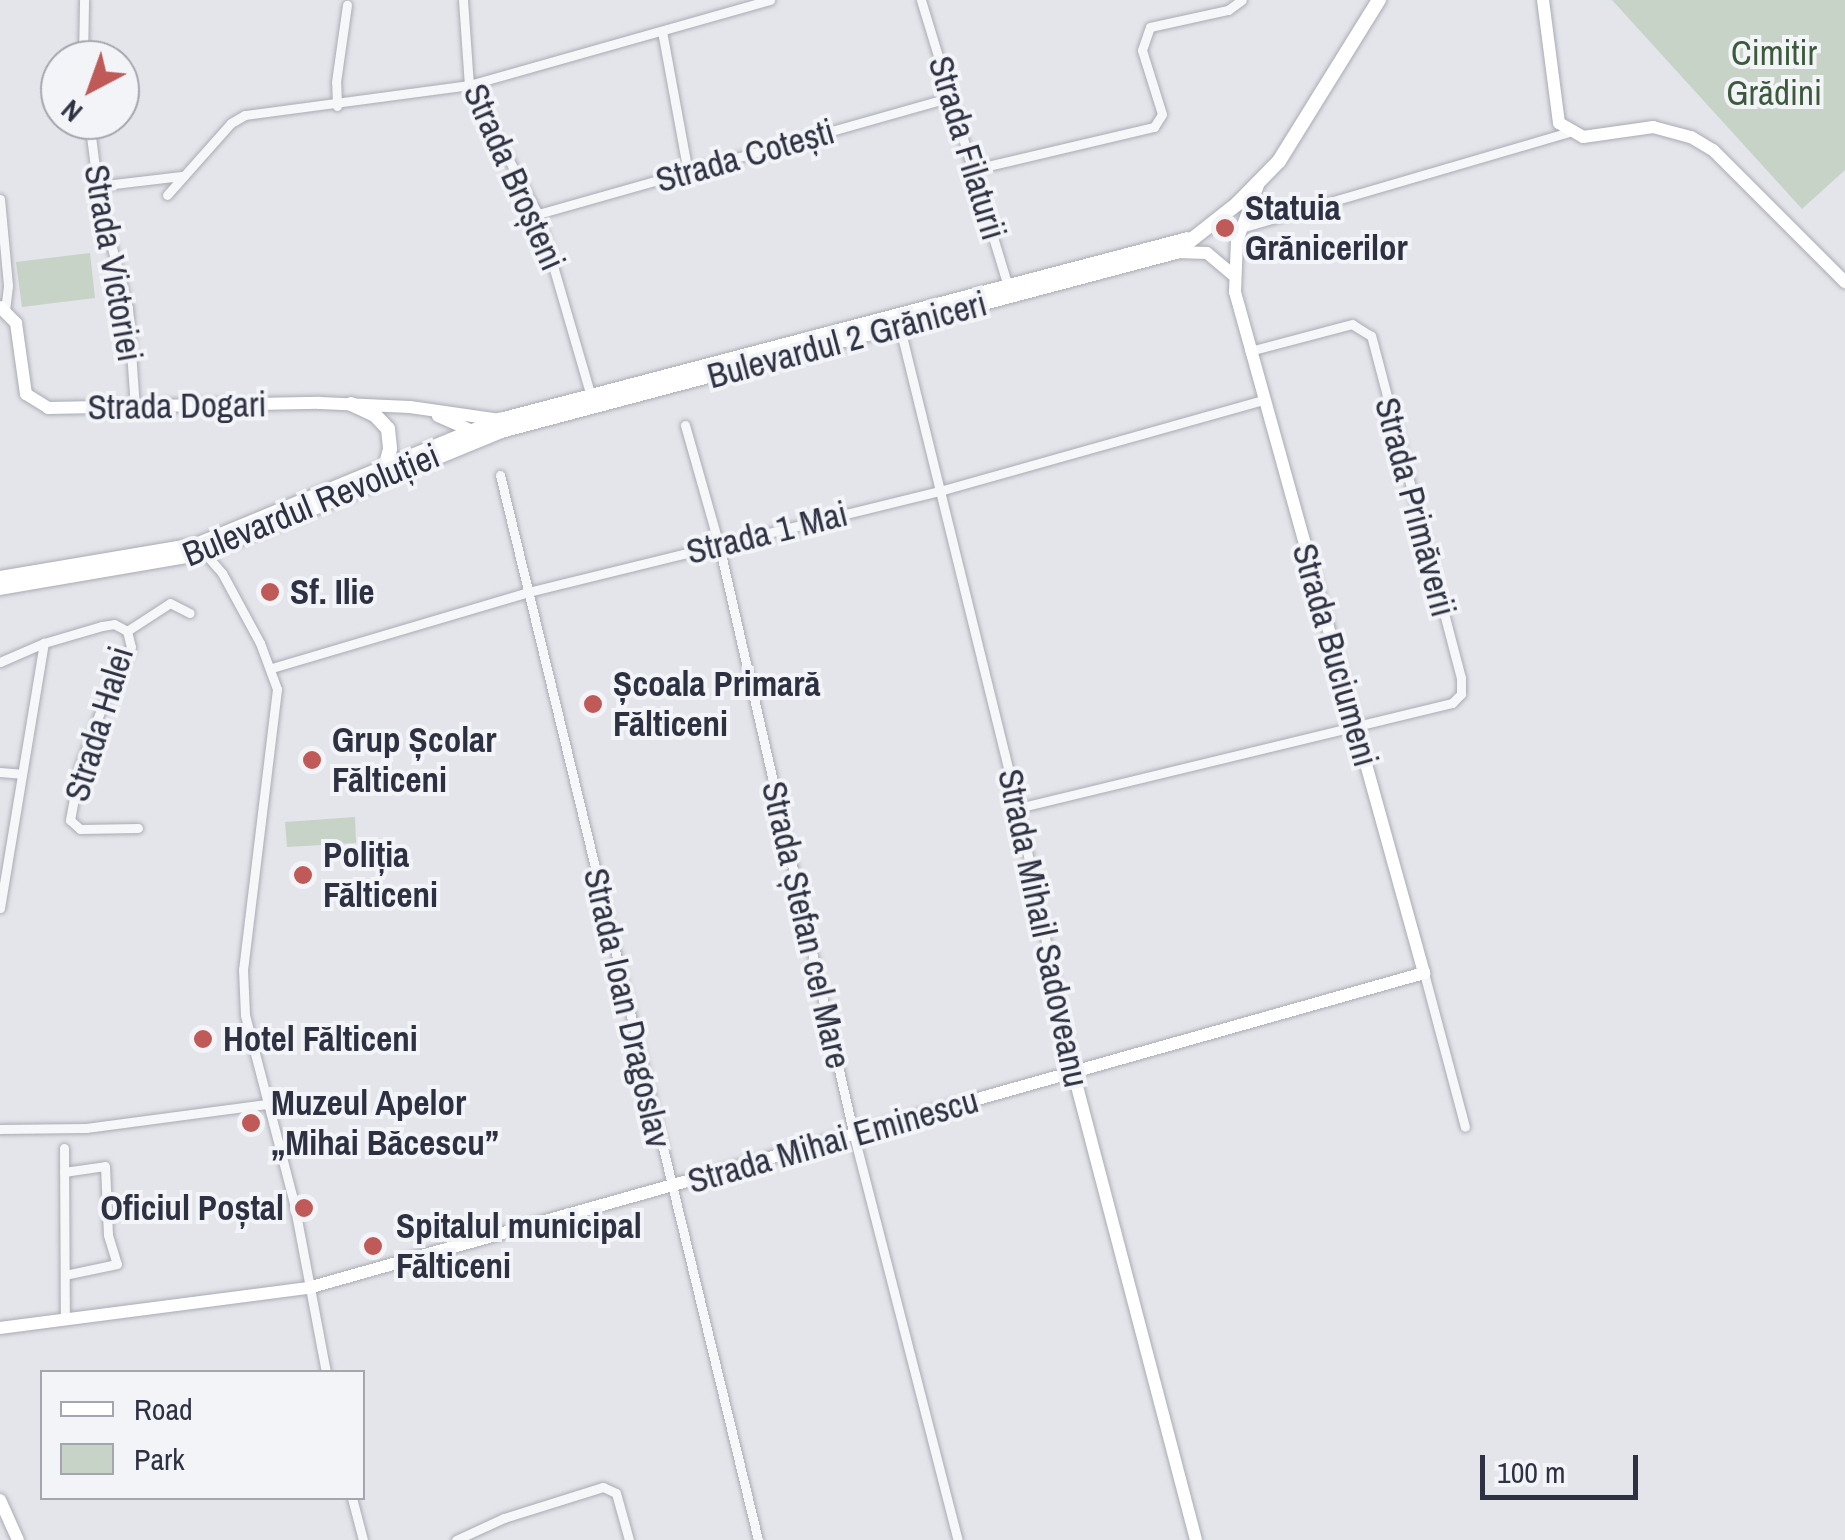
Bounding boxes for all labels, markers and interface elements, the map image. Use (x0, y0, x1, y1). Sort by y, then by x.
park label: Cimitir Grădini (1726, 32, 1822, 114)
north arrow (40, 40, 140, 140)
street label: Strada Filaturii (919, 51, 1015, 245)
street label: Strada Broșteni (454, 77, 574, 277)
text: N (53, 91, 90, 131)
street label: Strada Cotești (651, 111, 839, 201)
street label: Strada Victoriei (75, 161, 151, 365)
place label: Statuia Grănicerilor (1245, 187, 1408, 269)
marker: Statuia Grănicerilor (1214, 217, 1236, 239)
street label: Bulevardul 2 Grăniceri (703, 283, 991, 397)
street label: Strada Dogari (87, 383, 267, 429)
street label: Strada Primăverii (1366, 393, 1464, 621)
street label: Bulevardul Revoluției (177, 434, 445, 576)
street label: Strada 1 Mai (682, 493, 852, 573)
street label: Strada Buciumeni (1283, 539, 1387, 771)
place label: Sf. Ilie (290, 571, 375, 613)
marker: Sf. Ilie (259, 581, 281, 603)
street label: Strada Halei (56, 642, 142, 806)
place label: Școala Primară Fălticeni (613, 663, 820, 745)
marker: Școala Primară Fălticeni (582, 693, 604, 715)
place label: Grup Școlar Fălticeni (332, 719, 496, 801)
marker: Grup Școlar Fălticeni (301, 749, 323, 771)
street label: Strada Mihail Sadoveanu (989, 765, 1097, 1091)
street label: Strada Ștefan cel Mare (753, 777, 859, 1073)
place label: Poliția Fălticeni (323, 834, 438, 916)
marker: Poliția Fălticeni (292, 864, 314, 886)
street label: Strada Ioan Dragoslav (574, 864, 680, 1152)
place label: Hotel Fălticeni (223, 1018, 418, 1060)
marker: Hotel Fălticeni (192, 1028, 214, 1050)
street label: Strada Mihai Eminescu (683, 1079, 983, 1203)
place label: Muzeul Apelor „Mihai Băcescu” (271, 1082, 499, 1164)
marker: Muzeul Apelor „Mihai Băcescu” (240, 1112, 262, 1134)
place label: Oficiul Poștal (101, 1187, 284, 1229)
marker: Oficiul Poștal (293, 1197, 315, 1219)
place label: Spitalul municipal Fălticeni (396, 1205, 642, 1287)
marker: Spitalul municipal Fălticeni (360, 1233, 386, 1259)
legend (40, 1370, 365, 1500)
text: Road (134, 1389, 193, 1429)
scale bar (1485, 1435, 1642, 1497)
text: Park (134, 1439, 185, 1479)
text: 100 m (1497, 1452, 1565, 1492)

